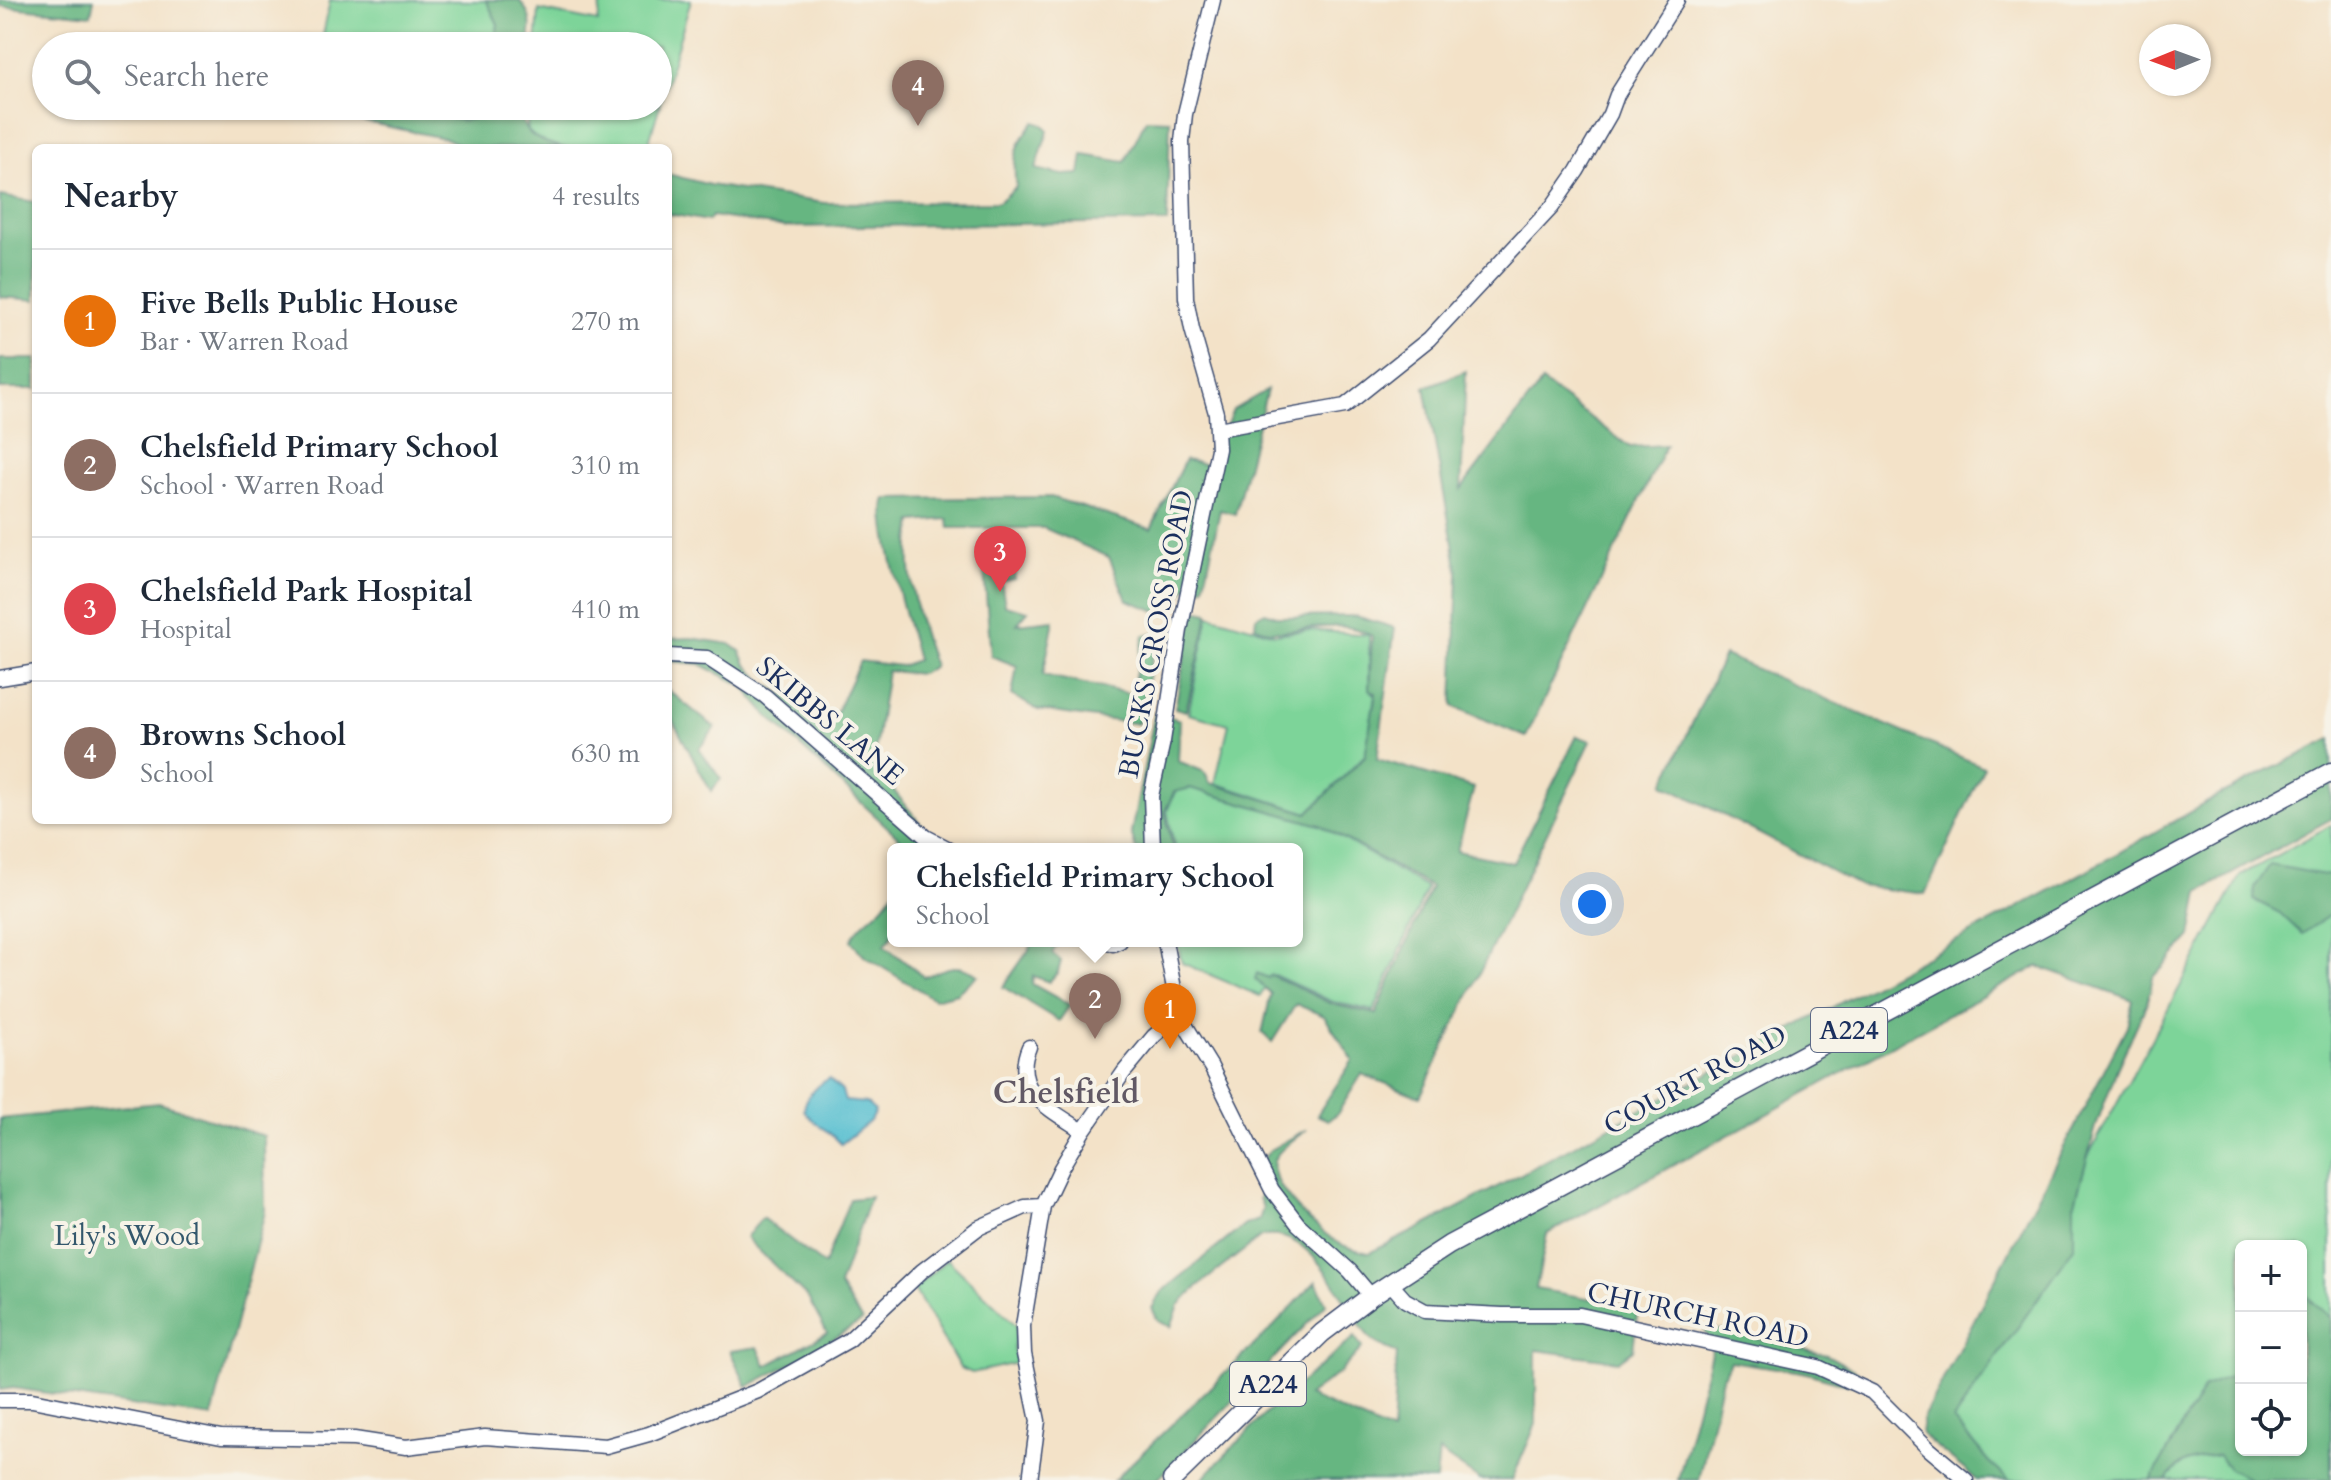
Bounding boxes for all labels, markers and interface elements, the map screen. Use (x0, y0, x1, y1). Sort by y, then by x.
north arrow (2139, 24, 2211, 96)
search box (32, 32, 672, 120)
icon: search (60, 54, 104, 98)
text: Search here (124, 56, 269, 97)
pin: 4 (892, 60, 944, 126)
text: Nearby (64, 173, 179, 219)
text: 4 results (552, 179, 640, 214)
text: Five Bells Public House (140, 283, 459, 324)
text: 1 (83, 304, 97, 339)
text: 270 m (571, 304, 640, 339)
text: Bar · Warren Road (140, 324, 349, 359)
text: Chelsfield Primary School (140, 427, 498, 468)
text: 2 (83, 448, 97, 483)
text: 310 m (571, 448, 640, 483)
text: School · Warren Road (140, 468, 384, 503)
street label: BUCKS CROSS ROAD (1109, 487, 1203, 781)
pin: 3 (974, 526, 1026, 592)
text: Chelsfield Park Hospital (140, 571, 472, 612)
text: 3 (83, 592, 97, 627)
text: 410 m (571, 592, 640, 627)
text: Hospital (140, 612, 232, 647)
street label: SKIBBS LANE (748, 648, 912, 794)
text: Browns School (140, 715, 346, 756)
text: 4 (83, 736, 97, 771)
text: 630 m (571, 736, 640, 771)
text: School (140, 756, 214, 791)
popup (887, 843, 1303, 947)
text: Chelsfield Primary School (916, 857, 1274, 898)
your location (1572, 884, 1612, 924)
text: School (916, 898, 990, 933)
pin: 2 (1069, 973, 1121, 1039)
pin: 1 (1144, 983, 1196, 1049)
road number: A224 (1811, 1008, 1887, 1052)
street label: COURT ROAD (1597, 1016, 1793, 1144)
district label: Chelsfield (993, 1071, 1139, 1115)
park label: Lily's Wood (54, 1217, 200, 1255)
map controls (2235, 1240, 2307, 1456)
button: + (2235, 1240, 2307, 1312)
street label: CHURCH ROAD (1584, 1273, 1812, 1357)
button: − (2235, 1312, 2307, 1384)
road number: A224 (1230, 1362, 1306, 1406)
button: locate (2235, 1384, 2307, 1456)

